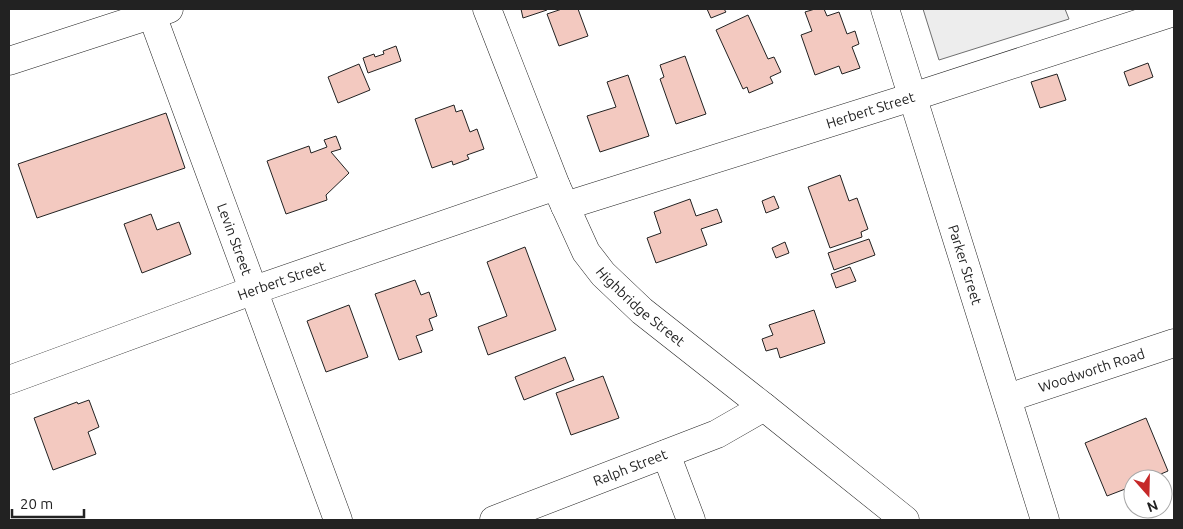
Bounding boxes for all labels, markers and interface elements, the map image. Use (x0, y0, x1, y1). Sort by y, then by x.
street label: Herbert Street (824, 89, 917, 132)
street label: Levin Street (214, 201, 255, 278)
street label: Parker Street (945, 223, 985, 307)
street label: Herbert Street (235, 258, 328, 303)
street label: Highbridge Street (593, 264, 688, 350)
street label: Woodworth Road (1036, 345, 1147, 395)
street label: Ralph Street (591, 446, 670, 489)
north arrow (1123, 469, 1173, 519)
scale bar (12, 486, 85, 518)
text: 20 m (20, 495, 53, 512)
text: N (1145, 497, 1160, 516)

